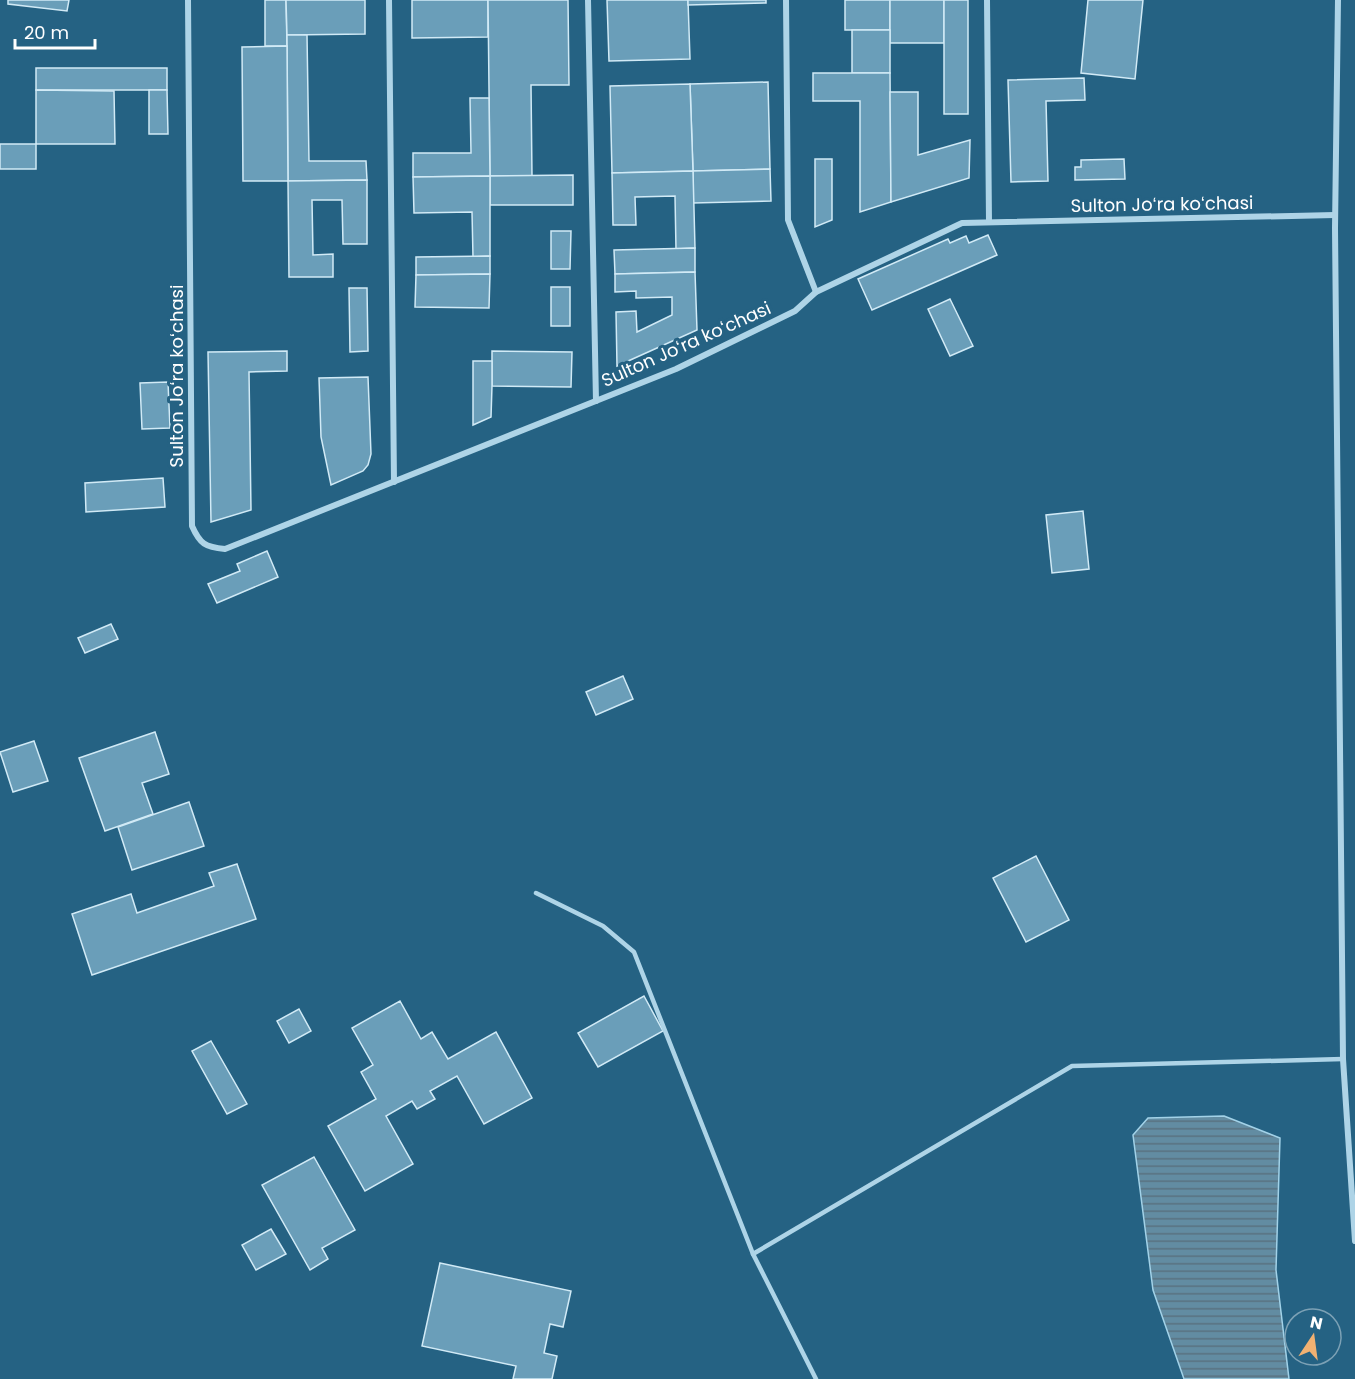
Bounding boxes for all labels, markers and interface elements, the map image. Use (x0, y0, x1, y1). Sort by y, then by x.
scale bar (15, 12, 94, 50)
text: 20 m (24, 20, 69, 45)
street label: Sulton Joʻra koʻchasi (1070, 190, 1254, 218)
street label: Sulton Joʻra koʻchasi (164, 285, 189, 467)
street label: Sulton Joʻra koʻchasi (597, 295, 775, 393)
north arrow (1283, 1307, 1343, 1367)
text: N (1308, 1310, 1325, 1335)

